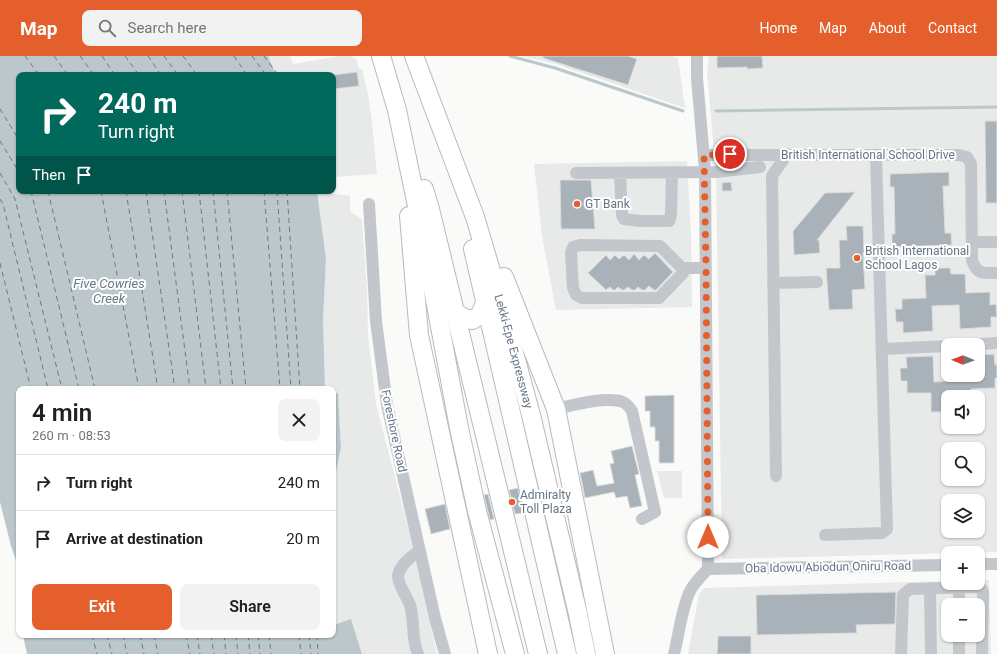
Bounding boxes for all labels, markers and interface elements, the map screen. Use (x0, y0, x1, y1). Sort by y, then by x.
search box (82, 10, 362, 46)
text: Map (20, 17, 58, 40)
icon: search (96, 17, 118, 39)
text: Search here (128, 19, 206, 37)
text: Home (759, 20, 797, 36)
text: Map (819, 20, 847, 36)
text: About (869, 20, 906, 36)
text: Contact (928, 20, 977, 36)
text: 240 m (98, 87, 177, 120)
icon: right (32, 88, 84, 140)
text: Turn right (98, 121, 175, 142)
pin (713, 137, 747, 171)
icon: arrive (719, 143, 741, 165)
street label: British International School Drive (781, 148, 955, 162)
icon: arrive (73, 164, 95, 186)
text: Then (32, 166, 65, 184)
place label: GT Bank (585, 197, 631, 211)
marker: GT Bank (572, 199, 582, 209)
place label: British International School Lagos (865, 244, 969, 272)
marker: British International School Lagos (852, 253, 862, 263)
water label: Five Cowries Creek (73, 276, 145, 306)
street label: Lekki-Epe Expressway (491, 293, 536, 410)
north arrow (941, 338, 985, 382)
map controls (941, 338, 985, 642)
street label: Foreshore Road (378, 388, 410, 474)
button: sound (941, 390, 985, 434)
text: 4 min (32, 399, 92, 427)
button: close (278, 399, 320, 441)
text: 260 m · 08:53 (32, 428, 111, 443)
button: search (941, 442, 985, 486)
icon: right (32, 472, 54, 494)
text: Turn right (66, 474, 132, 492)
text: 240 m (278, 474, 320, 492)
place label: Admiralty Toll Plaza (520, 488, 572, 516)
button: layers (941, 494, 985, 538)
marker: Admiralty Toll Plaza (507, 497, 517, 507)
position arrow (687, 516, 729, 558)
icon: arrive (32, 528, 54, 550)
text: Arrive at destination (66, 530, 203, 548)
text: 20 m (286, 530, 320, 548)
button: + (941, 546, 985, 590)
street label: Oba Idowu Abiodun Oniru Road (745, 559, 911, 575)
button: Exit (32, 584, 172, 630)
button: Share (180, 584, 320, 630)
button: − (941, 598, 985, 642)

